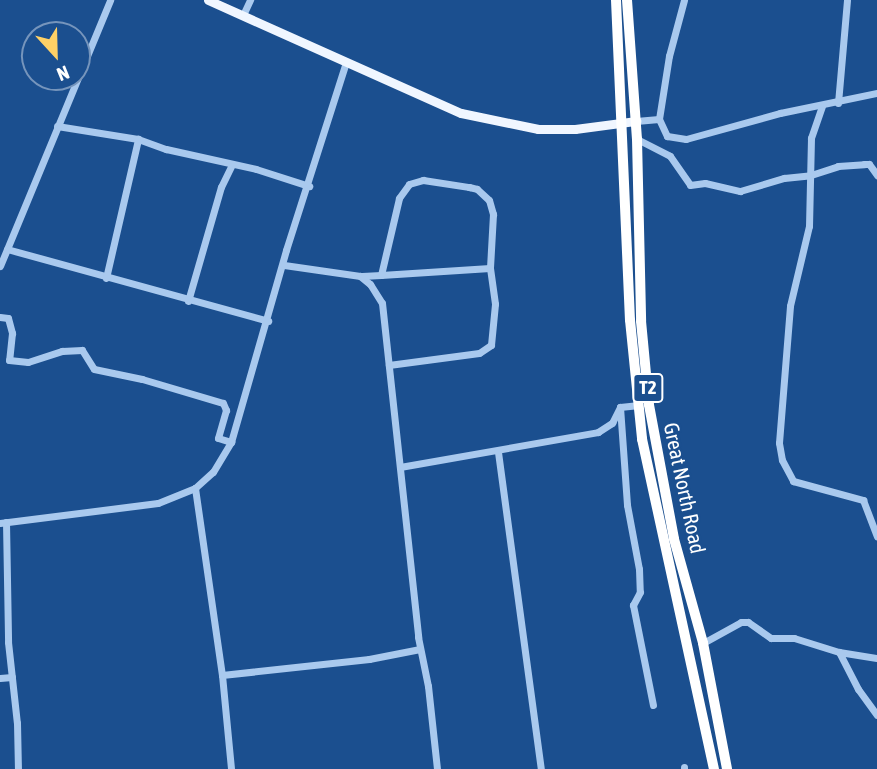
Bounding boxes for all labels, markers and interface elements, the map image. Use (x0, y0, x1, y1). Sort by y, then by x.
north arrow (21, 21, 91, 91)
text: N (54, 61, 72, 86)
road number: T2 (632, 372, 664, 404)
street label: Great North Road (659, 420, 711, 556)

